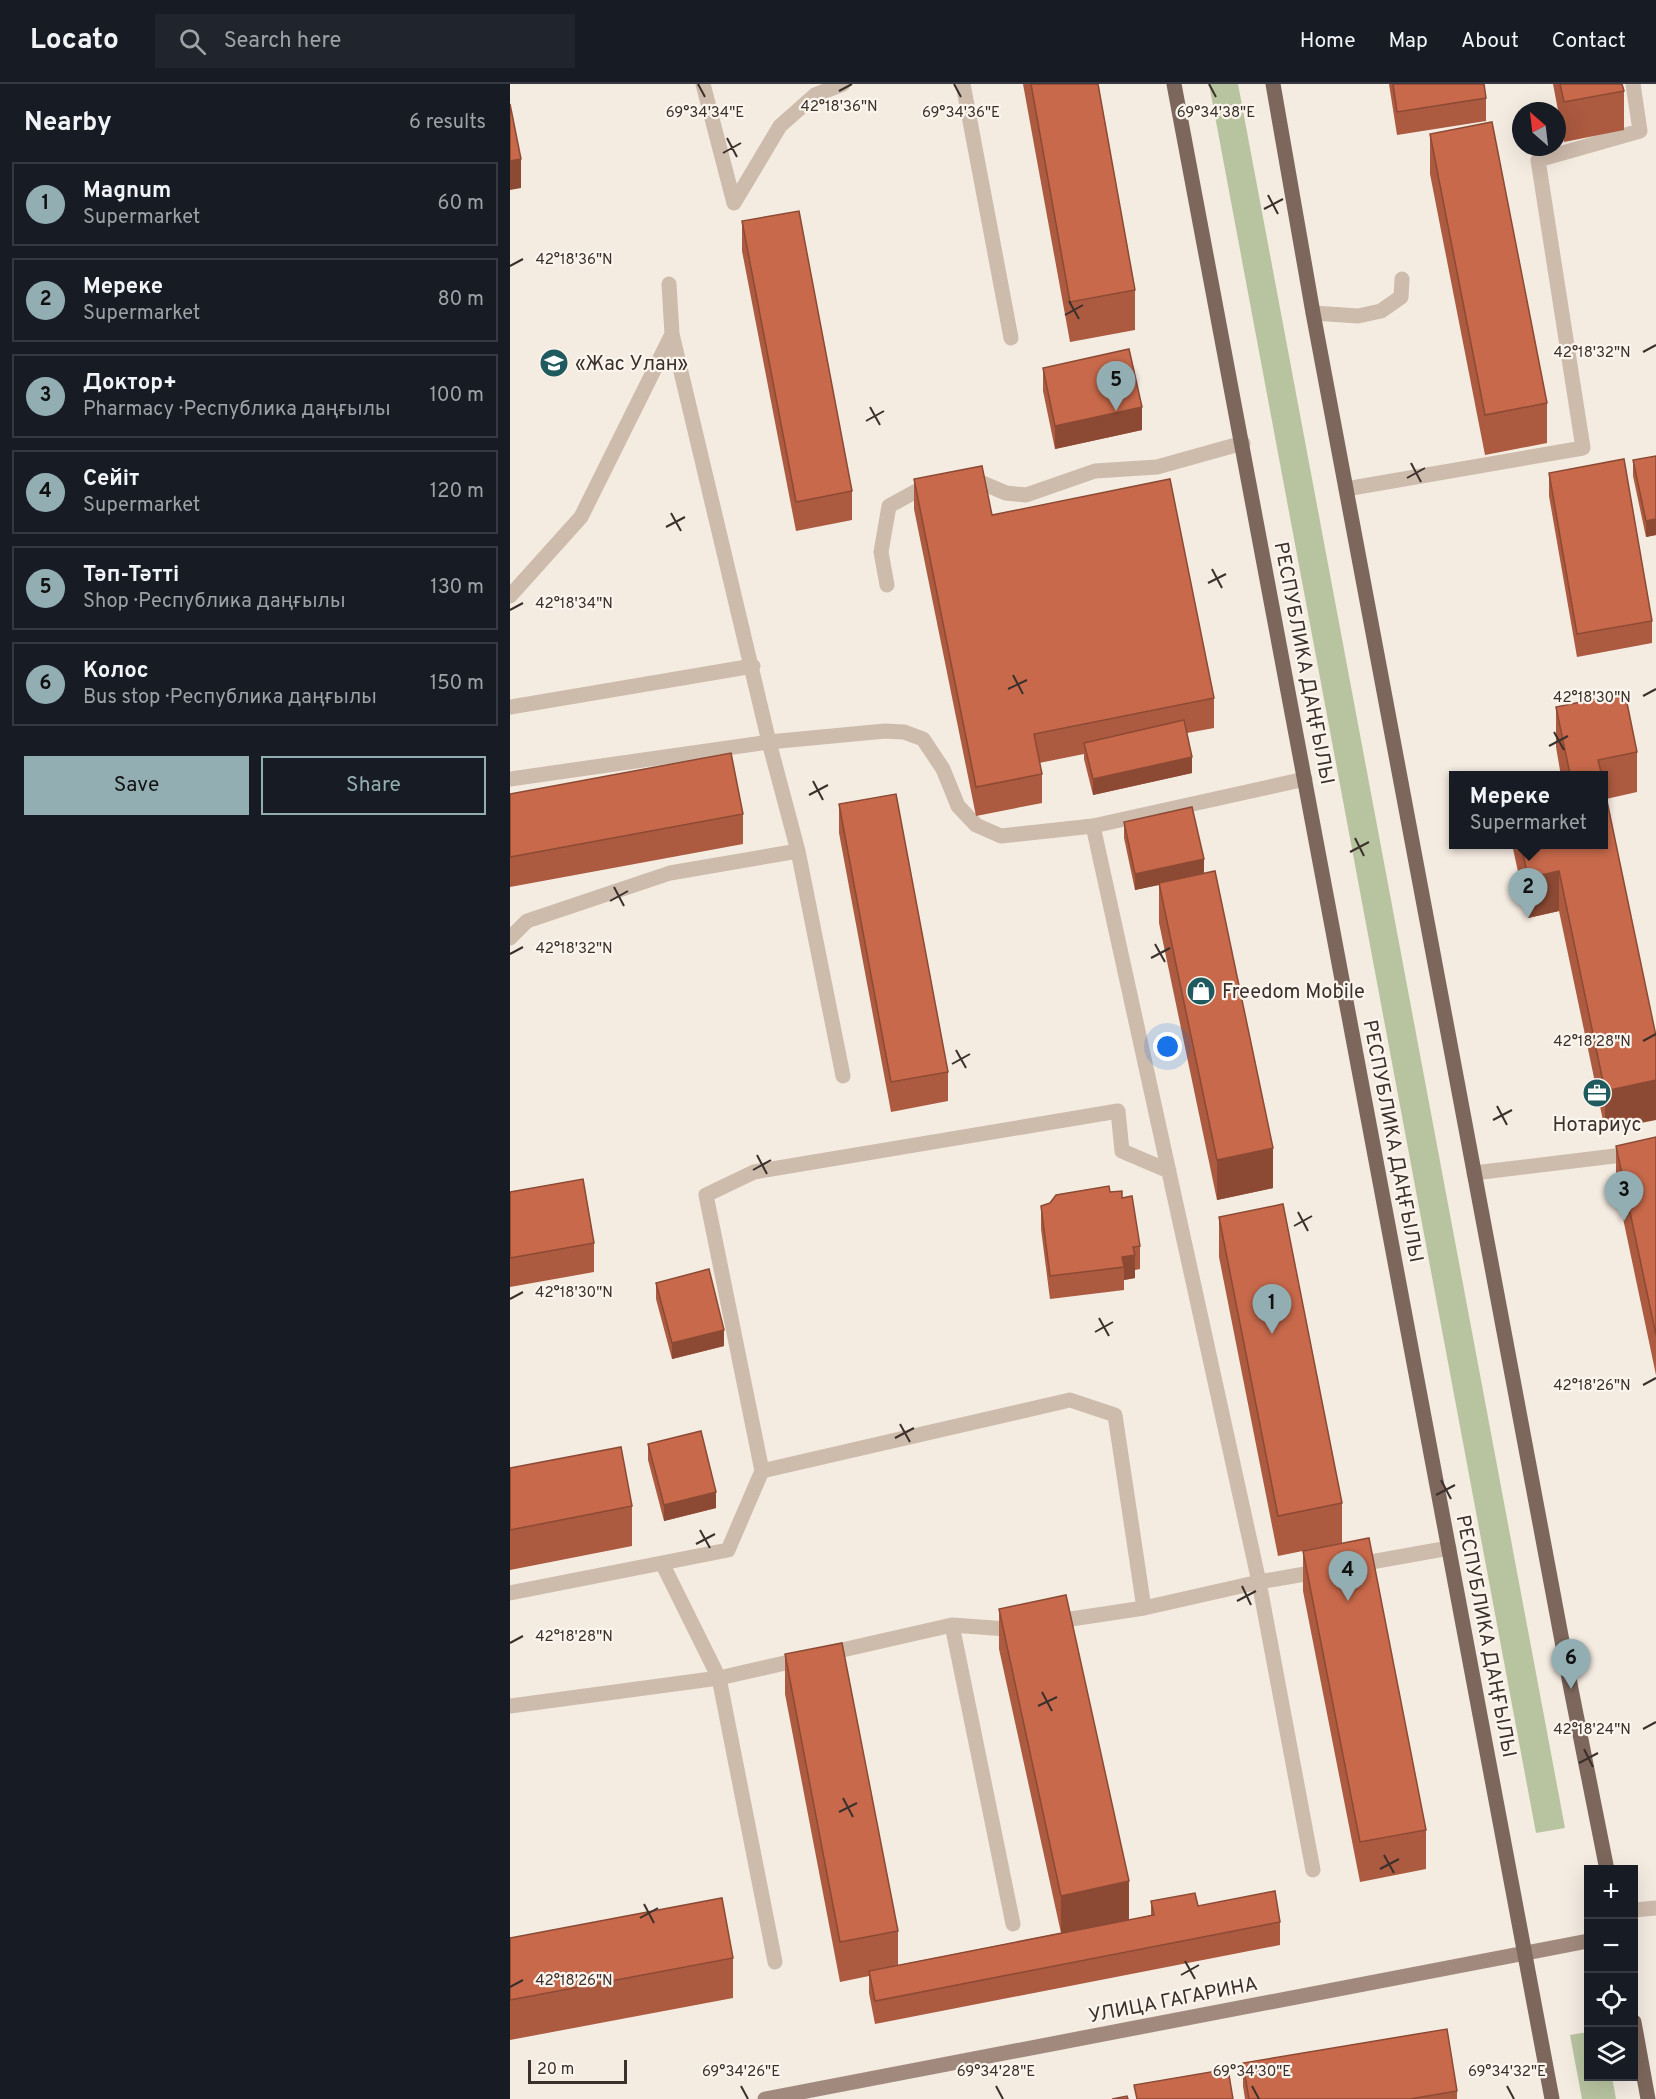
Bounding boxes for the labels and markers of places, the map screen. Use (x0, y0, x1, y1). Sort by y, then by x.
school or university icon: «Жас Улан» (538, 347, 570, 379)
place label: «Жас Улан» (575, 352, 688, 378)
pin: 5 (1096, 362, 1136, 411)
pin: 2 (1508, 868, 1548, 918)
shop icon: Freedom Mobile (1185, 975, 1217, 1007)
place label: Freedom Mobile (1222, 980, 1365, 1006)
office icon: Нотариус (1581, 1077, 1613, 1109)
place label: Нотариус (1553, 1113, 1641, 1139)
pin: 3 (1604, 1172, 1644, 1221)
pin: 1 (1252, 1284, 1292, 1334)
pin: 4 (1328, 1552, 1368, 1601)
pin: 6 (1552, 1640, 1590, 1689)

